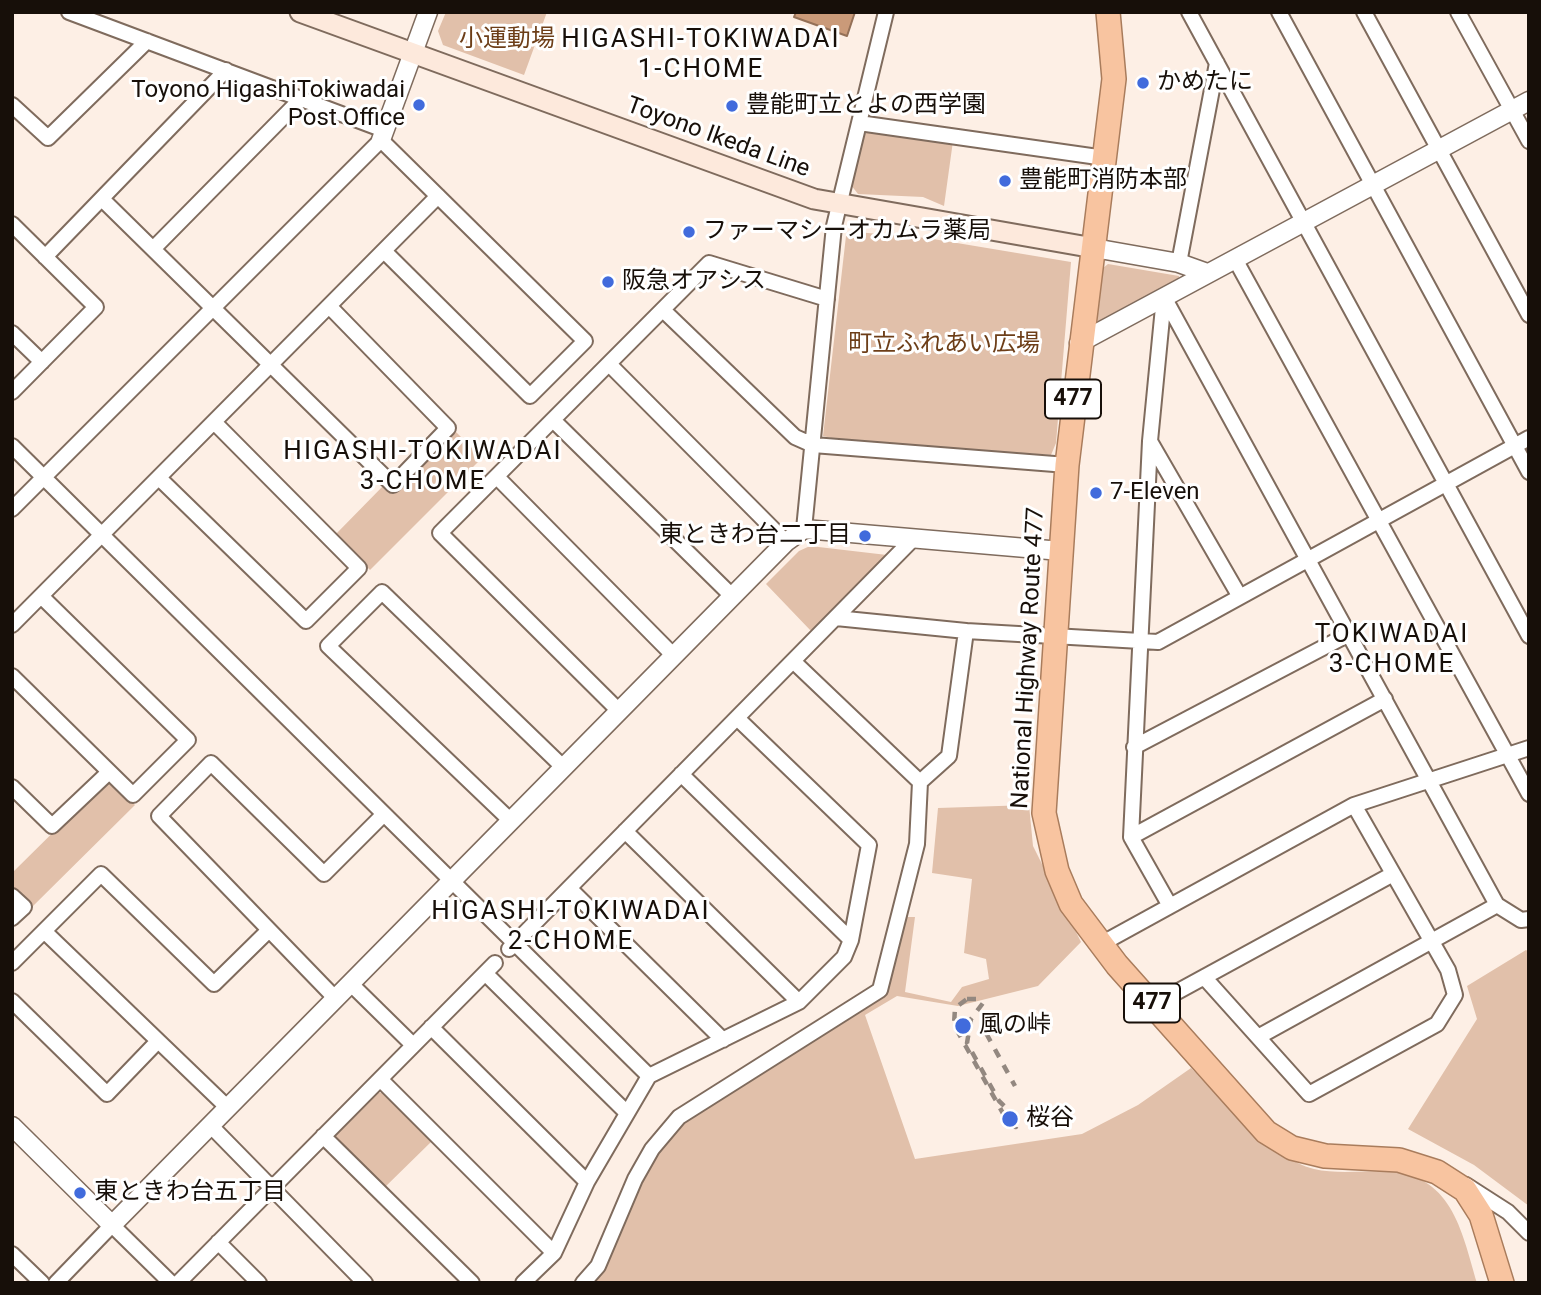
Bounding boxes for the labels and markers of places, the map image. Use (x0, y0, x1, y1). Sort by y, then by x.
place label: かめたに (1157, 69, 1253, 97)
marker: かめたに (1135, 75, 1151, 91)
place label: Toyono HigashiTokiwadai Post Office (131, 77, 405, 133)
place label: 豊能町立とよの西学園 (746, 92, 986, 120)
marker: Toyono HigashiTokiwadai Post Office (411, 97, 427, 113)
marker: 豊能町立とよの西学園 (724, 98, 740, 114)
place label: 豊能町消防本部 (1019, 167, 1187, 195)
marker: 豊能町消防本部 (997, 173, 1013, 189)
place label: ファーマシーオカムラ薬局 (703, 218, 991, 246)
marker: ファーマシーオカムラ薬局 (681, 224, 697, 240)
place label: 阪急オアシス (622, 268, 766, 296)
marker: 阪急オアシス (600, 274, 616, 290)
place label: 7-Eleven (1110, 479, 1200, 507)
marker: 7-Eleven (1088, 485, 1104, 501)
place label: 東ときわ台二丁目 (659, 522, 851, 550)
marker: 東ときわ台二丁目 (857, 528, 873, 544)
place label: 風の峠 (979, 1012, 1051, 1040)
marker: 風の峠 (953, 1016, 973, 1036)
place label: 桜谷 (1026, 1105, 1074, 1133)
marker: 桜谷 (1000, 1109, 1020, 1129)
place label: 東ときわ台五丁目 (94, 1179, 286, 1207)
marker: 東ときわ台五丁目 (72, 1185, 88, 1201)

